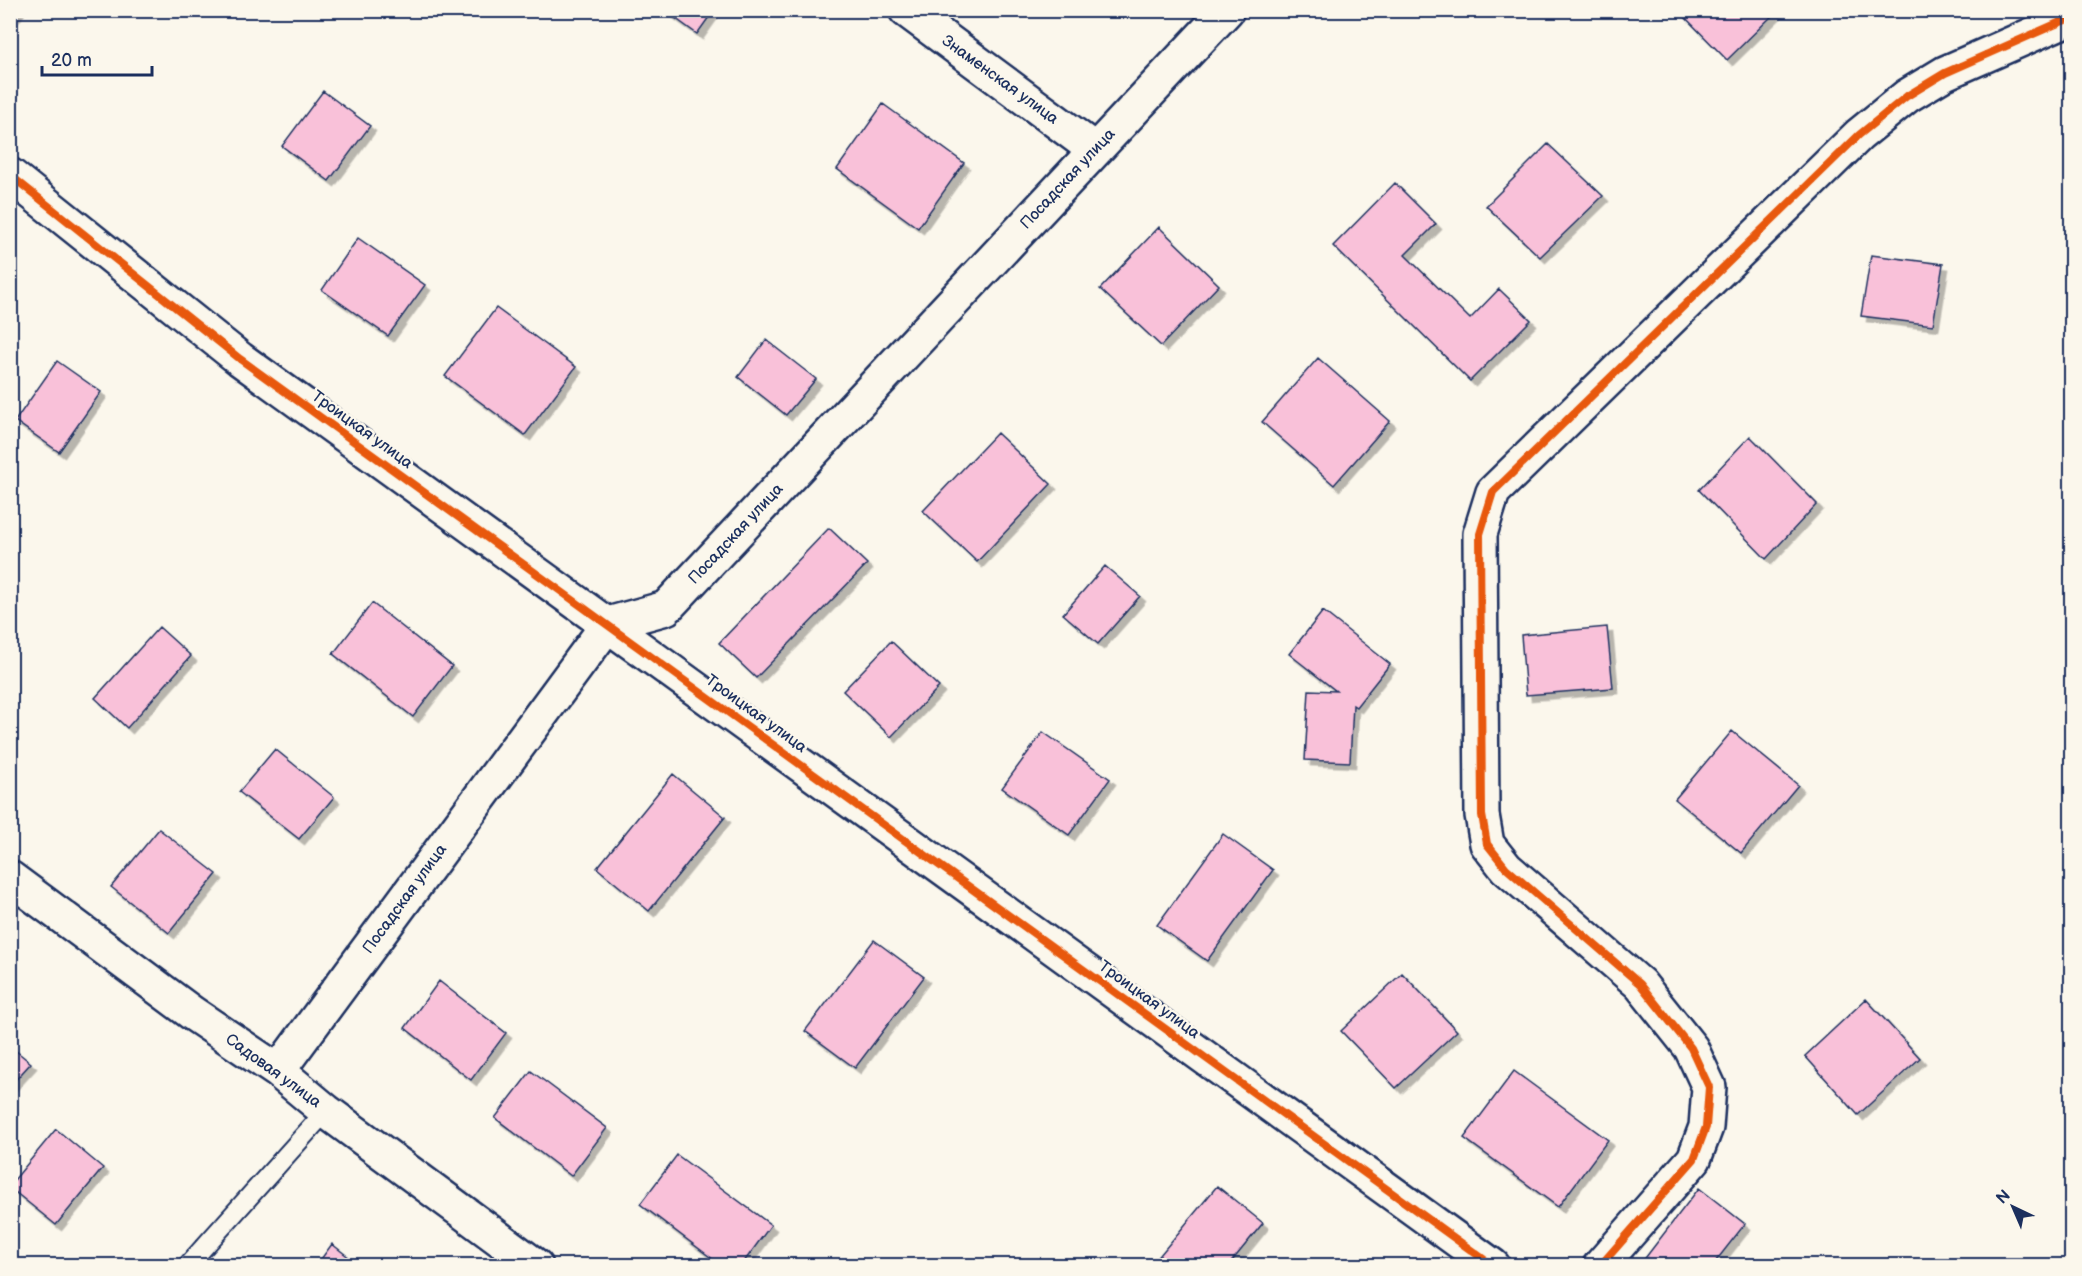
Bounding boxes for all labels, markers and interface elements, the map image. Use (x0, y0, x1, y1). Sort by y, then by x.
street label: Знаменская улица (938, 31, 1062, 129)
scale bar (42, 39, 152, 77)
text: 20 m (51, 50, 92, 71)
street label: Посадская улица (1017, 124, 1120, 233)
street label: Троицкая улица (308, 387, 417, 473)
street label: Посадская улица (685, 479, 788, 588)
street label: Троицкая улица (702, 671, 811, 757)
street label: Посадская улица (359, 840, 451, 957)
street label: Троицкая улица (1095, 957, 1204, 1043)
street label: Садовая улица (221, 1030, 325, 1112)
north arrow (1983, 1177, 2043, 1237)
text: N (1993, 1186, 2015, 1208)

